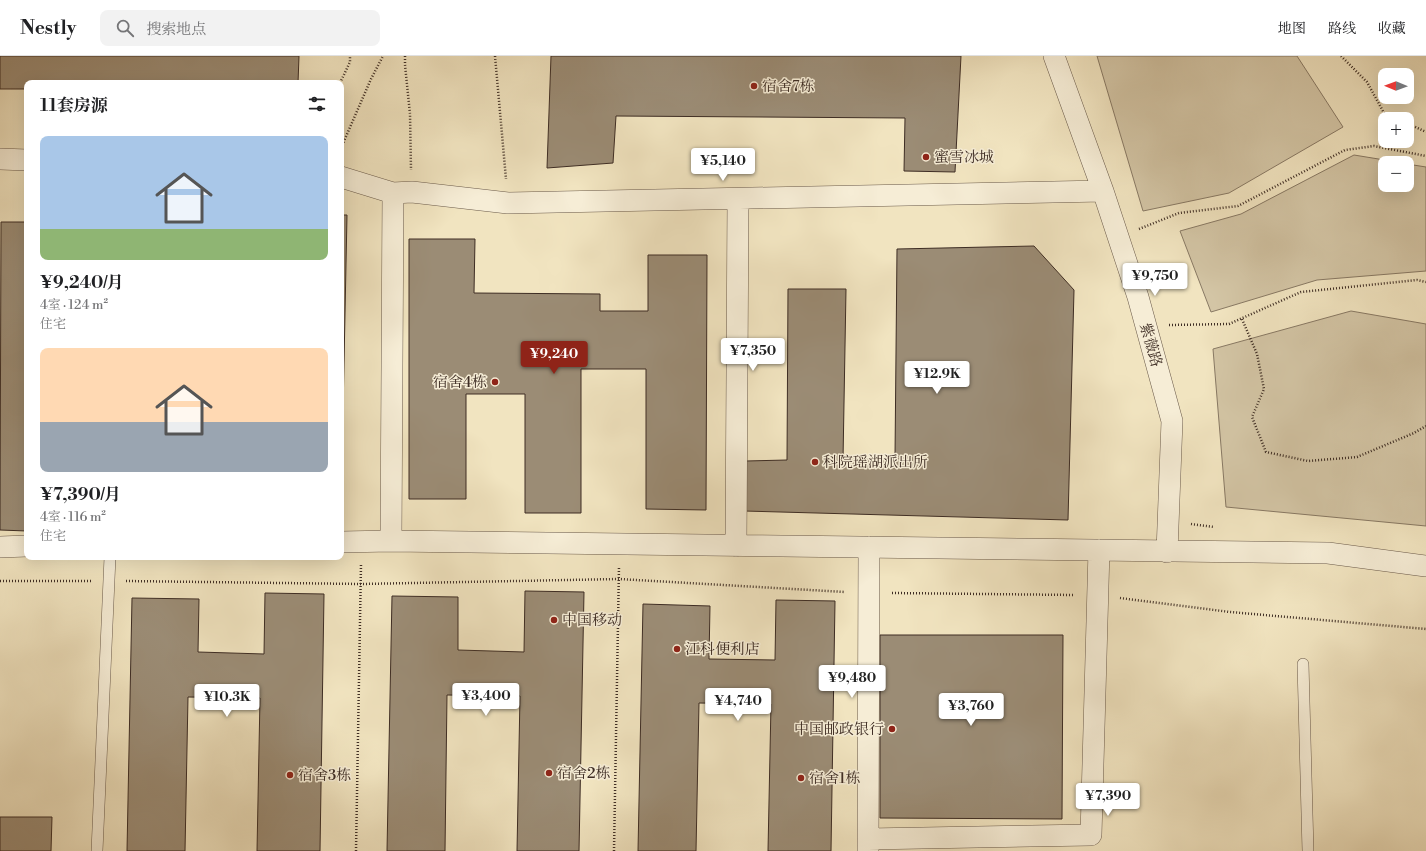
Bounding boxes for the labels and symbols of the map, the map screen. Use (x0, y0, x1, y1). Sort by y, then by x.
north arrow (1378, 68, 1414, 104)
place label: 宿舍7栋 (762, 77, 815, 96)
marker: 宿舍7栋 (749, 81, 759, 91)
pin: ¥5,140 (690, 148, 756, 182)
place label: 蜜雪冰城 (934, 148, 994, 167)
marker: 蜜雪冰城 (921, 152, 931, 162)
pin: ¥9,750 (1122, 263, 1188, 297)
street label: 紫薇路 (1135, 321, 1166, 369)
pin: ¥7,350 (720, 338, 786, 372)
pin: ¥9,240 (521, 341, 587, 375)
pin: ¥12.9K (904, 361, 970, 395)
place label: 宿舍4栋 (433, 373, 487, 392)
marker: 宿舍4栋 (490, 377, 500, 387)
place label: 科院瑶湖派出所 (823, 453, 928, 472)
marker: 科院瑶湖派出所 (810, 457, 820, 467)
place label: 中国移动 (562, 611, 622, 630)
marker: 中国移动 (549, 615, 559, 625)
place label: 江科便利店 (685, 640, 760, 659)
marker: 江科便利店 (672, 644, 682, 654)
pin: ¥9,480 (819, 665, 885, 699)
pin: ¥3,400 (453, 683, 519, 717)
pin: ¥10.3K (194, 684, 260, 718)
pin: ¥4,740 (705, 688, 771, 722)
pin: ¥3,760 (938, 693, 1004, 727)
place label: 中国邮政银行 (794, 720, 884, 739)
marker: 中国邮政银行 (887, 724, 897, 734)
place label: 宿舍2栋 (557, 764, 611, 783)
place label: 宿舍3栋 (298, 766, 351, 785)
marker: 宿舍2栋 (544, 768, 554, 778)
place label: 宿舍1栋 (809, 769, 860, 788)
marker: 宿舍3栋 (285, 770, 295, 780)
marker: 宿舍1栋 (796, 773, 806, 783)
pin: ¥7,390 (1075, 783, 1141, 817)

